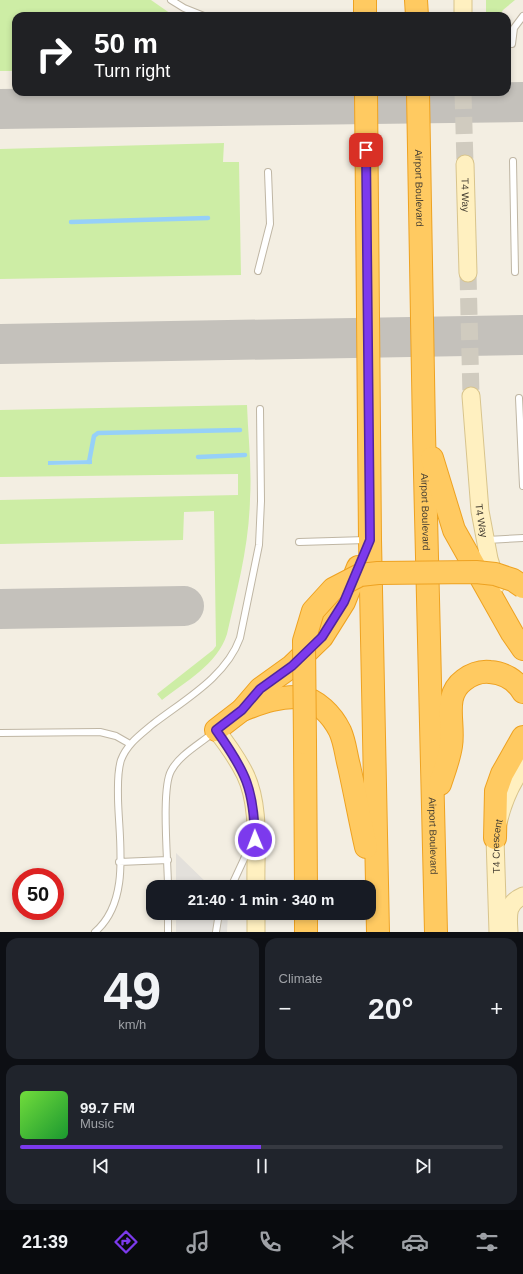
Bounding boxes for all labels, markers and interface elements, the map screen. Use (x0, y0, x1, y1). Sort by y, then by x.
icon: right (28, 28, 80, 80)
text: 50 m (94, 28, 158, 59)
text: Turn right (94, 61, 170, 81)
pin (349, 133, 383, 167)
icon: arrive (355, 139, 377, 161)
street label: Airport Boulevard (413, 149, 425, 227)
street label: T4 Way (459, 178, 471, 212)
street label: Airport Boulevard (419, 473, 432, 551)
street label: T4 Way (473, 503, 490, 538)
street label: Airport Boulevard (427, 797, 440, 875)
street label: T4 Crescent (490, 818, 505, 873)
position arrow (234, 819, 276, 861)
speed limit sign: 50 (12, 868, 64, 920)
text: 21:40 · 1 min · 340 m (188, 891, 334, 908)
text: 49 (103, 962, 161, 1020)
text: Climate (279, 971, 323, 986)
text: 20° (368, 992, 413, 1025)
text: − (279, 996, 291, 1021)
text: + (490, 996, 503, 1021)
text: km/h (118, 1017, 146, 1032)
text: 99.7 FM (80, 1099, 135, 1116)
text: Music (80, 1116, 114, 1131)
icon: previous (90, 1155, 112, 1177)
icon: pause (251, 1155, 273, 1177)
icon: next (412, 1155, 434, 1177)
icon: directions (112, 1228, 140, 1256)
icon: music (184, 1228, 212, 1256)
icon: phone (256, 1228, 284, 1256)
icon: climate (329, 1228, 357, 1256)
icon: car (401, 1228, 429, 1256)
icon: filters (473, 1228, 501, 1256)
text: 21:39 (22, 1232, 68, 1252)

